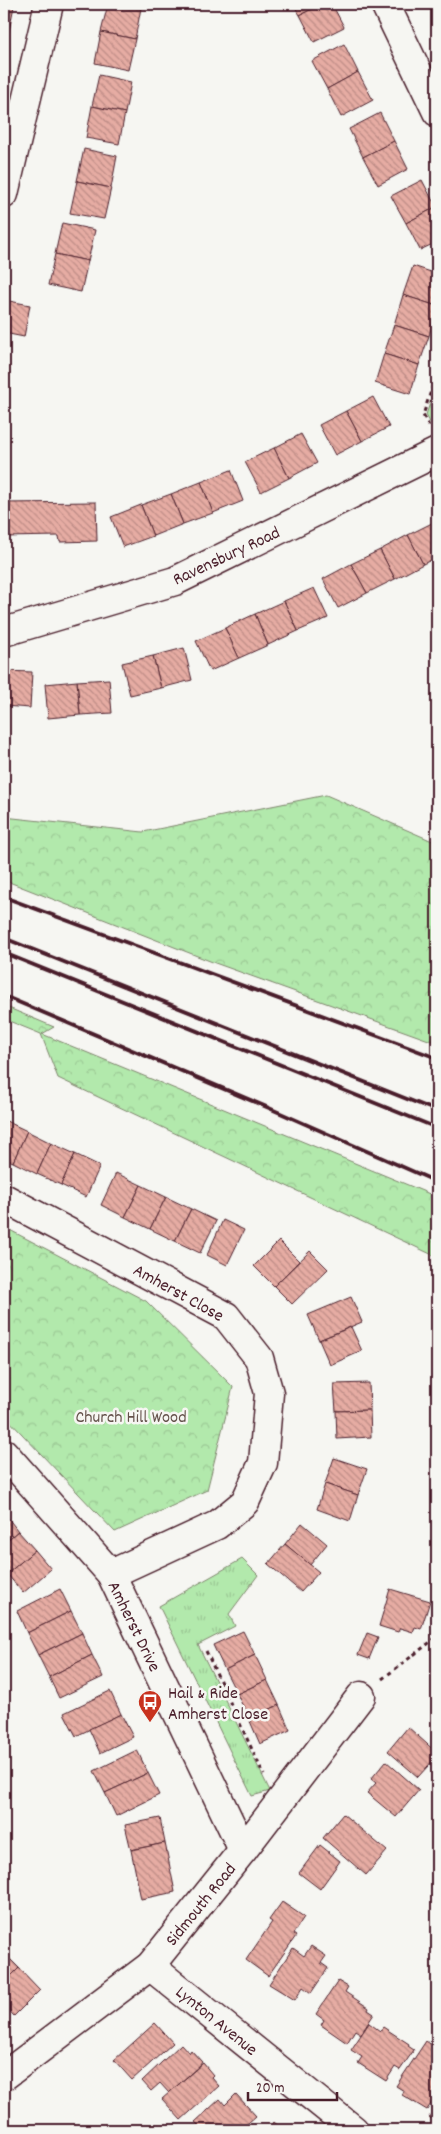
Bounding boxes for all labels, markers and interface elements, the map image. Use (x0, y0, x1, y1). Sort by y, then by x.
street label: Ravensbury Road (169, 521, 285, 593)
street label: Amherst Close (128, 1259, 228, 1329)
park label: Church Hill Wood (75, 1406, 187, 1431)
street label: Amherst Drive (100, 1578, 166, 1677)
place label: Hail & Ride Amherst Close (168, 1682, 268, 1728)
bus stop icon: Hail & Ride Amherst Close (137, 1689, 163, 1723)
street label: Sidmouth Road (161, 1859, 243, 1952)
street label: Lynton Avenue (169, 1981, 262, 2063)
scale bar (248, 2069, 337, 2101)
text: 20 m (256, 2078, 284, 2100)

